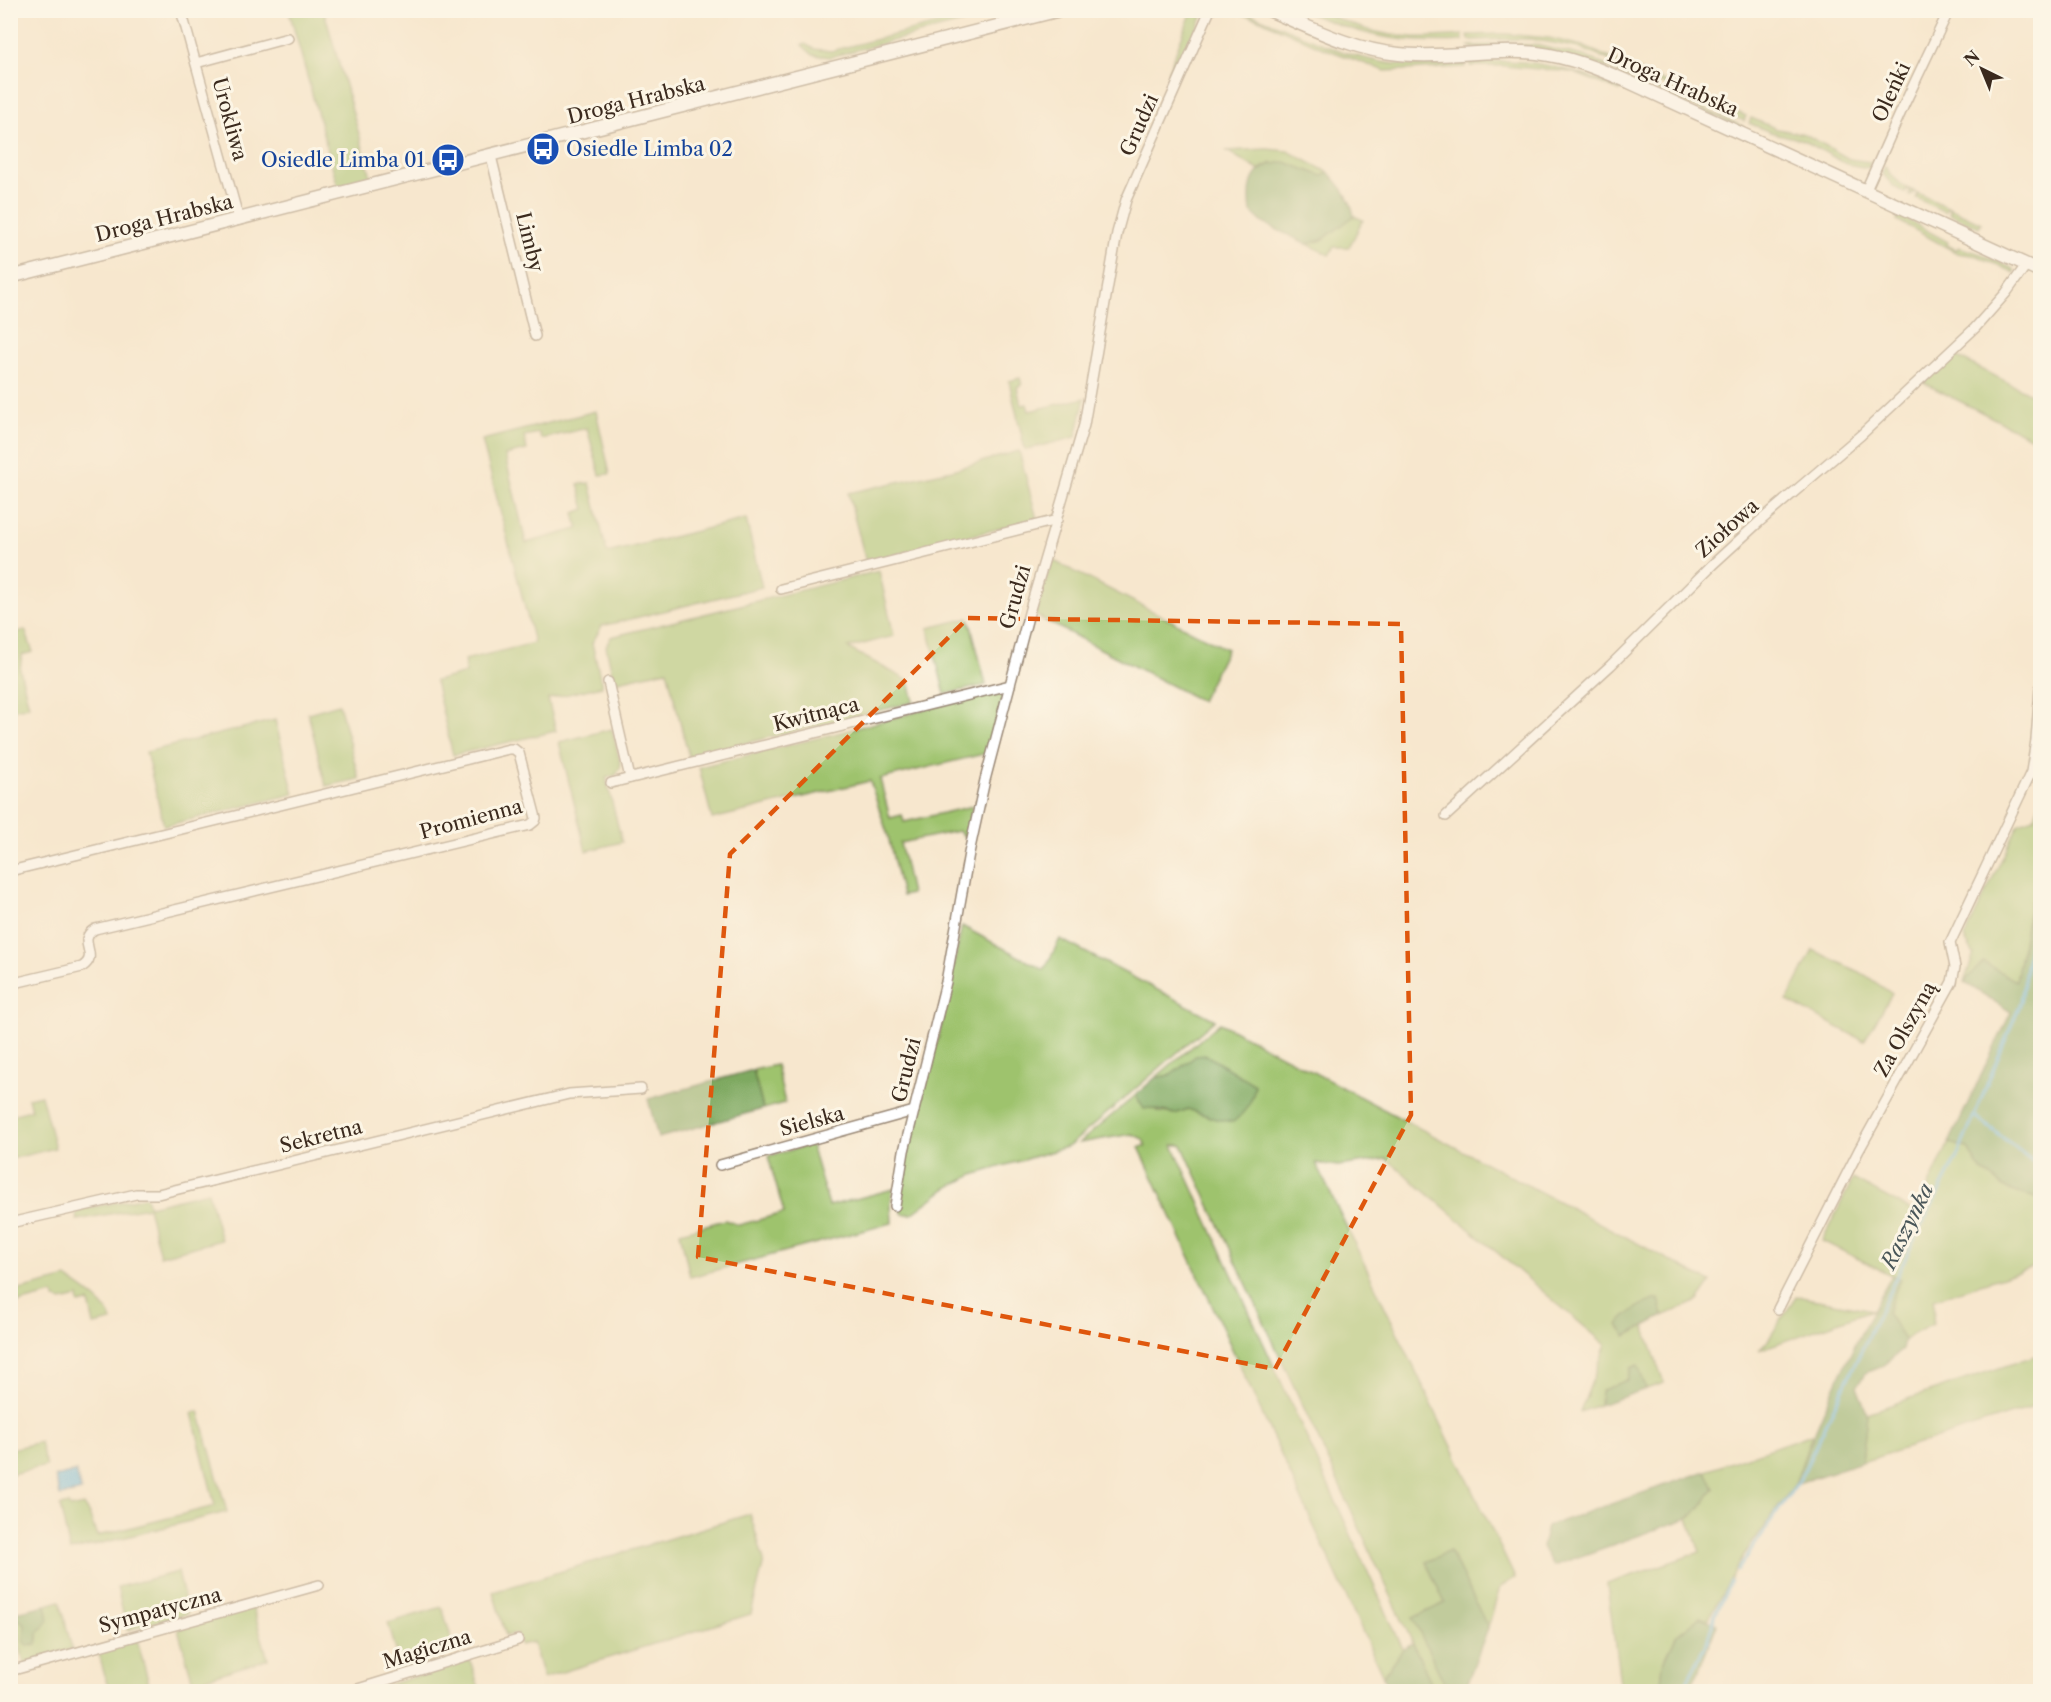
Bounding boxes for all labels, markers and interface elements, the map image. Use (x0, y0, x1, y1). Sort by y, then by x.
north arrow (1952, 39, 2012, 99)
street label: Droga Hrabska (1604, 42, 1743, 122)
text: N (1960, 46, 1984, 70)
street label: Oleńki (1867, 58, 1915, 126)
street label: Droga Hrabska (565, 71, 708, 129)
street label: Urokliwa (207, 75, 253, 164)
street label: Grudzi (1115, 90, 1163, 160)
bus stop icon: Osiedle Limba 02 (525, 131, 561, 167)
place label: Osiedle Limba 02 (566, 137, 733, 161)
bus stop icon: Osiedle Limba 01 (430, 142, 466, 178)
place label: Osiedle Limba 01 (261, 148, 426, 172)
street label: Droga Hrabska (93, 189, 236, 247)
street label: Limby (511, 210, 549, 275)
street label: Ziołowa (1691, 493, 1764, 562)
street label: Grudzi (994, 562, 1036, 632)
street label: Kwitnąca (771, 692, 862, 736)
street label: Promienna (417, 794, 525, 844)
street label: Za Olszyną (1869, 977, 1941, 1081)
street label: Grudzi (886, 1035, 926, 1105)
street label: Sielska (777, 1101, 847, 1141)
street label: Sekretna (277, 1114, 365, 1158)
water label: Raszynka (1875, 1179, 1939, 1275)
street label: Sympatyczna (96, 1582, 224, 1638)
street label: Magiczna (380, 1624, 474, 1674)

